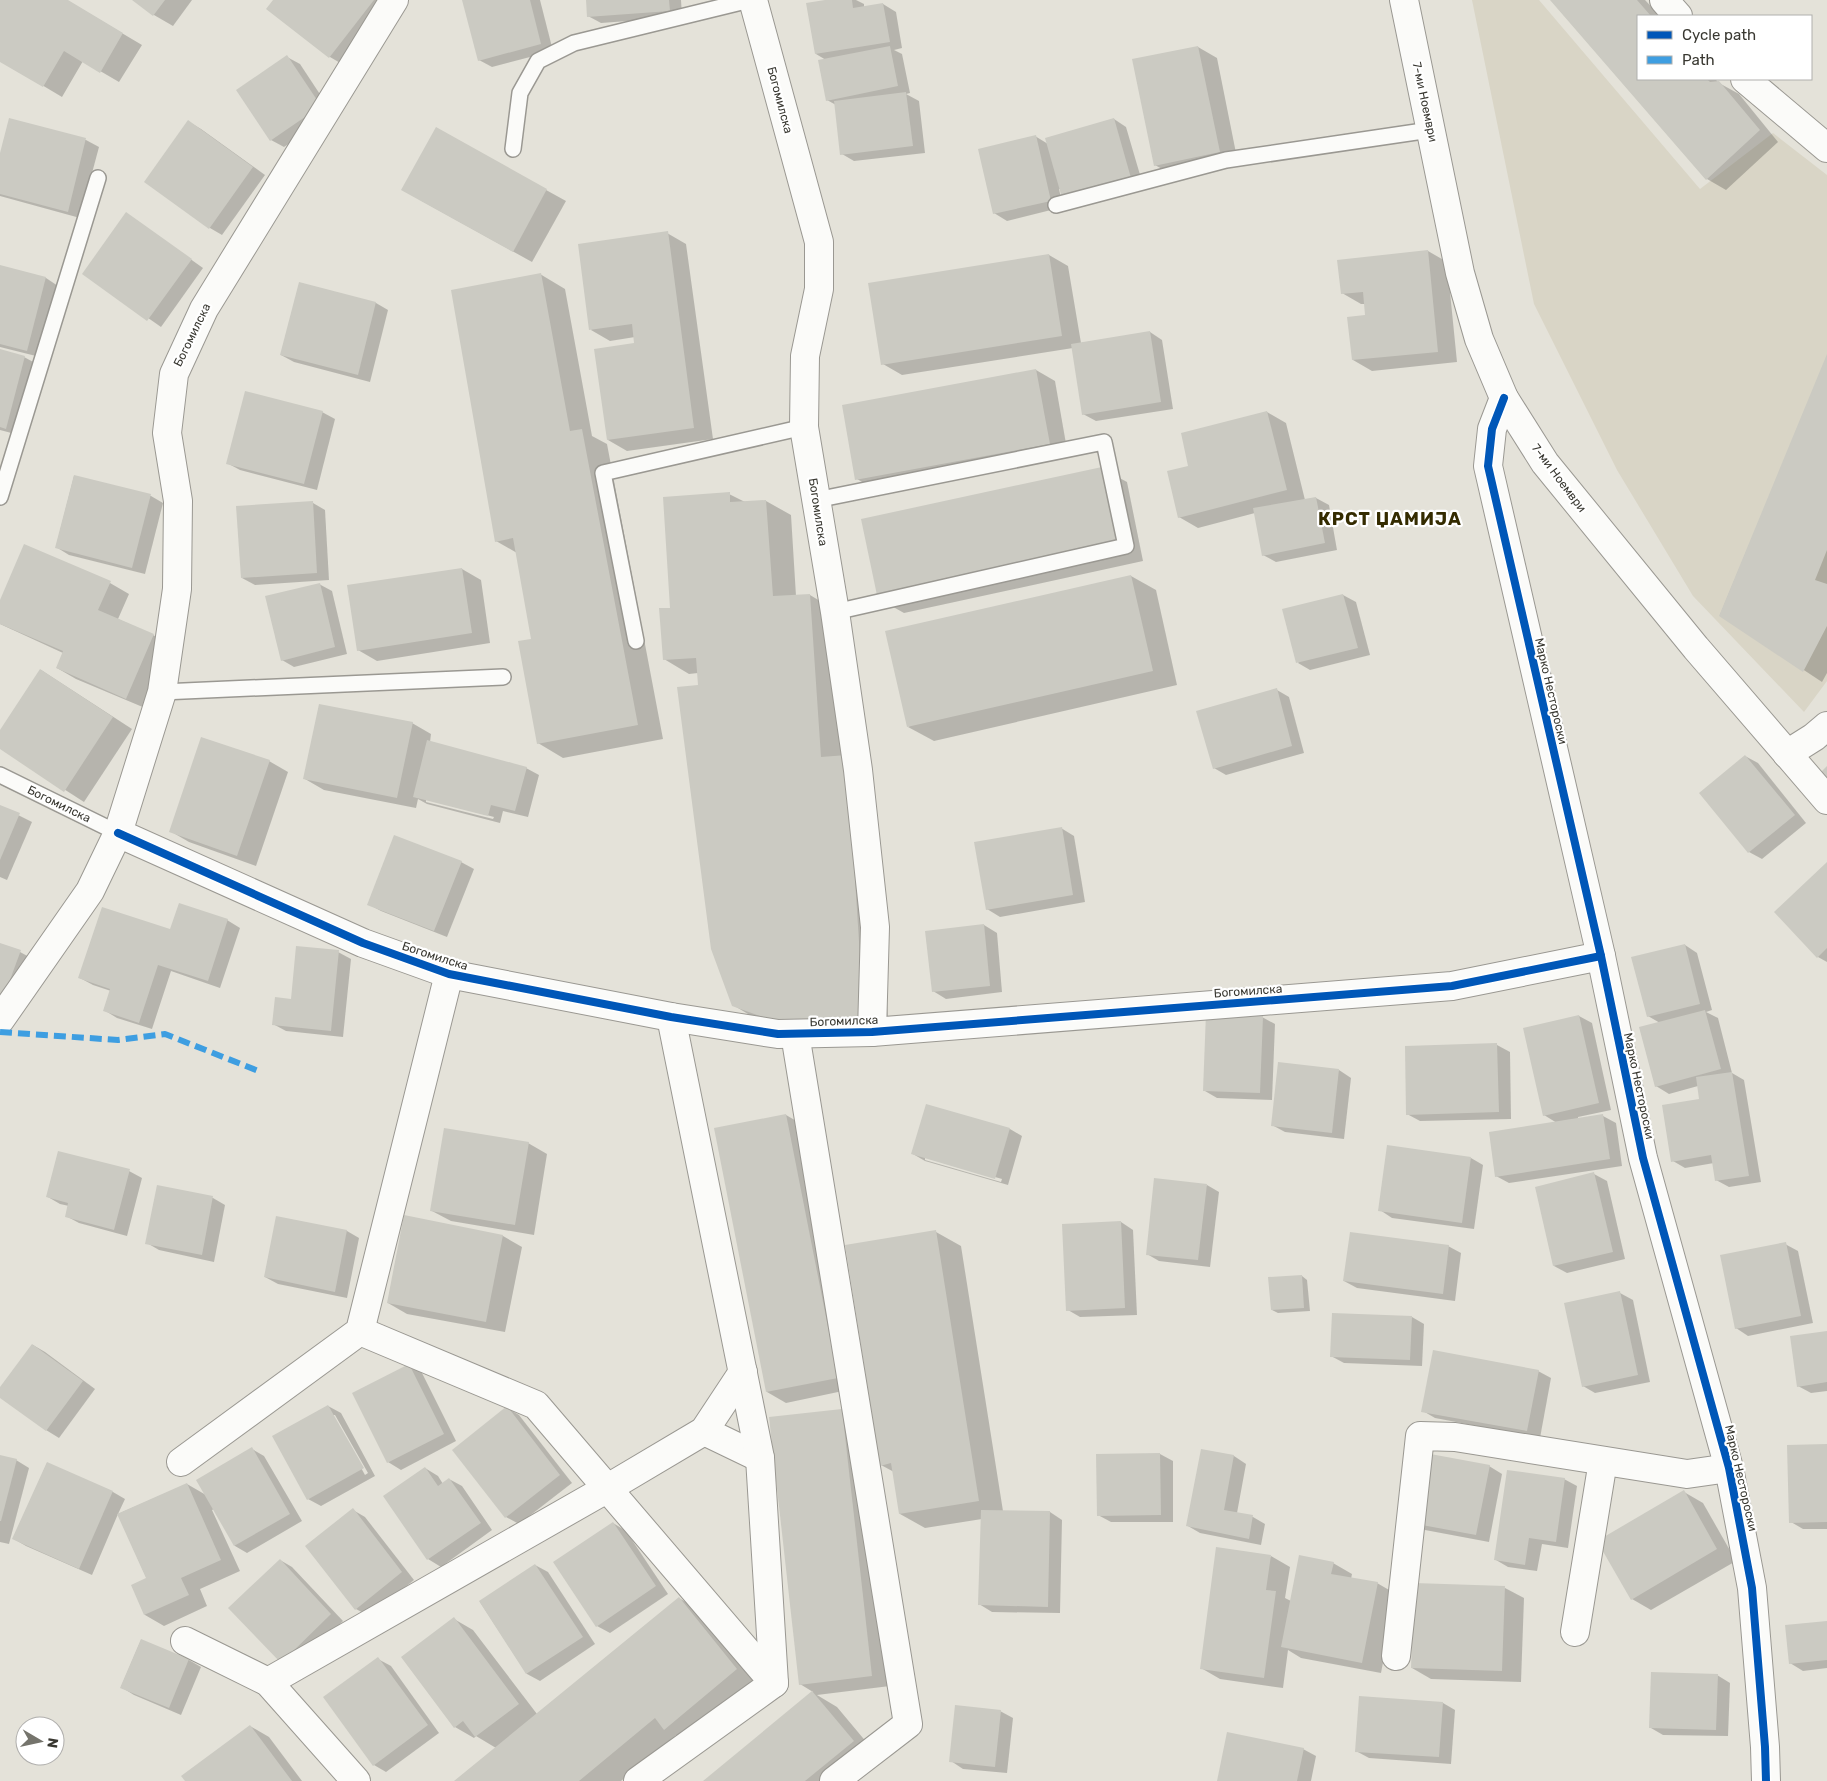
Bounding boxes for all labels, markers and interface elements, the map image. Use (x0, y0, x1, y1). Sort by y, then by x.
legend (1637, 15, 1812, 80)
text: Cycle path (1682, 26, 1756, 44)
text: Path (1682, 51, 1715, 69)
street label: 7-ми Ноември (1410, 61, 1440, 143)
street label: Богомилска (764, 65, 796, 135)
street label: Богомилска (171, 301, 213, 369)
street label: 7-ми Ноември (1529, 441, 1589, 515)
street label: Богомилска (806, 477, 830, 547)
district label: КРСТ ЏАМИЈА (1318, 508, 1462, 530)
street label: Марко Нестороски (1532, 637, 1570, 745)
street label: Богомилска (25, 783, 93, 825)
street label: Богомилска (400, 939, 470, 973)
street label: Богомилска (1213, 982, 1283, 1000)
street label: Богомилска (809, 1013, 879, 1029)
street label: Марко Нестороски (1621, 1031, 1657, 1141)
street label: Марко Нестороски (1722, 1424, 1760, 1532)
north arrow (15, 1716, 65, 1766)
text: N (43, 1737, 62, 1749)

